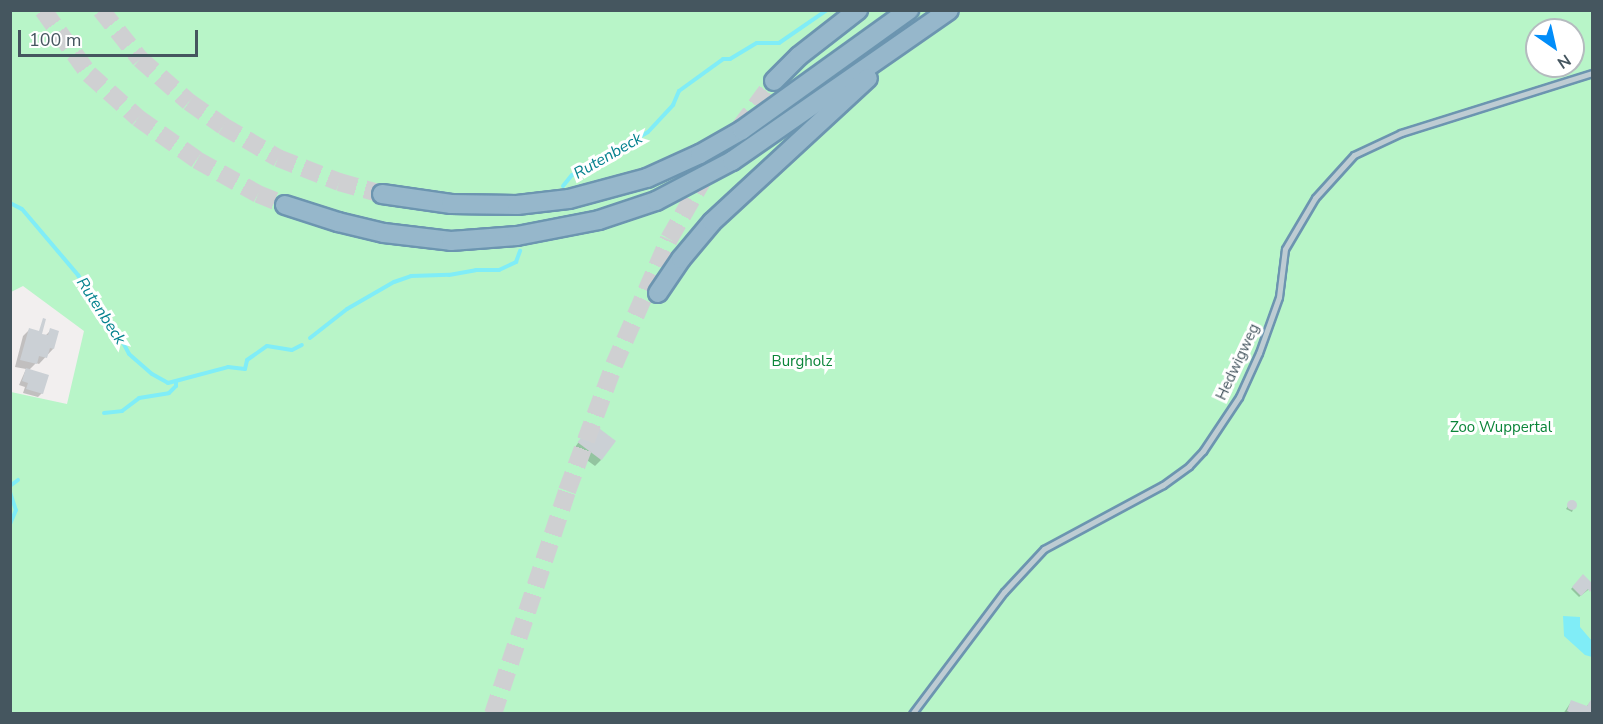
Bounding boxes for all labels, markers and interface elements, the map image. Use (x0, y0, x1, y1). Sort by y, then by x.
scale bar (21, 18, 201, 56)
north arrow (1525, 18, 1585, 78)
text: 100 m (29, 28, 81, 52)
text: N (1553, 49, 1575, 74)
water label: Rutenbeck (570, 129, 646, 183)
water label: Rutenbeck (72, 274, 130, 348)
street label: Hedwigweg (1212, 321, 1264, 403)
park label: Burgholz (772, 353, 832, 371)
park label: Zoo Wuppertal (1450, 419, 1552, 437)

